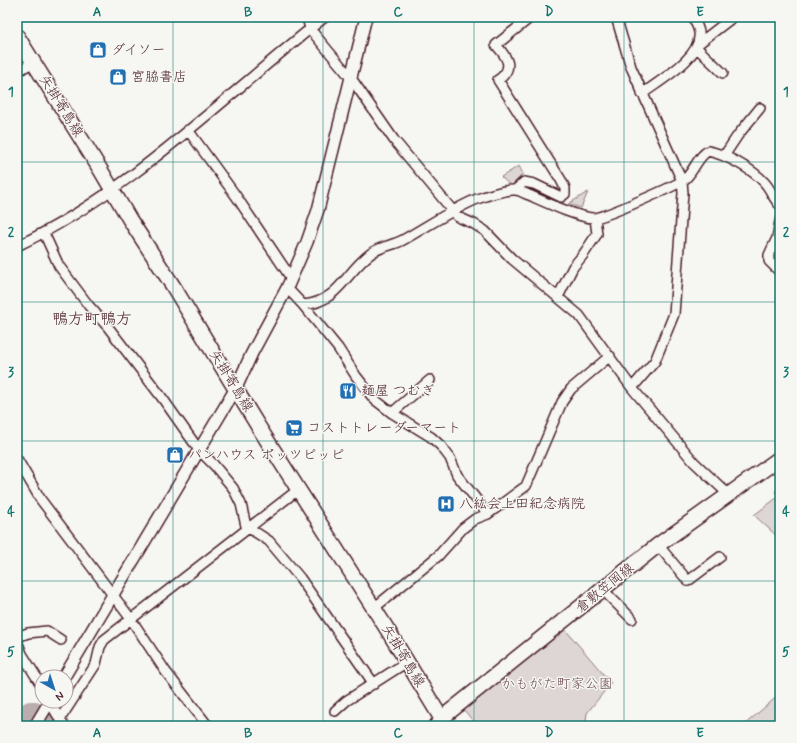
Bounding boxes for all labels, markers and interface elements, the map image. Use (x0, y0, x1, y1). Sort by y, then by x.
text: A (93, 4, 101, 21)
text: B (244, 4, 253, 21)
text: C (393, 4, 403, 21)
text: D (545, 4, 554, 21)
text: E (696, 4, 704, 21)
shop icon: ダイソー (88, 40, 108, 60)
place label: ダイソー (111, 41, 166, 59)
shop icon: 宮脇書店 (108, 67, 128, 87)
place label: 宮脇書店 (131, 68, 187, 86)
street label: 矢掛寄島線 (35, 72, 87, 140)
text: 1 (8, 84, 14, 101)
text: 1 (783, 84, 789, 101)
text: 2 (8, 224, 15, 241)
text: 2 (783, 224, 790, 241)
district label: 鴨方町鴨方 (52, 309, 132, 330)
street label: 矢掛寄島線 (205, 347, 257, 415)
text: 3 (8, 364, 14, 381)
text: 3 (783, 364, 789, 381)
restaurant icon: 麺屋 つむぎ (338, 381, 358, 401)
place label: 麺屋 つむぎ (361, 382, 435, 400)
supermarket icon: コストトレーダーマート (284, 418, 304, 438)
place label: コストトレーダーマート (307, 419, 461, 437)
shop icon: パンハウス ポッツピッピ (165, 445, 185, 465)
place label: パンハウス ポッツピッピ (188, 446, 344, 464)
hospital icon: 八紘会上田紀念病院 (436, 494, 456, 514)
place label: 八紘会上田紀念病院 (459, 495, 585, 513)
text: 4 (7, 504, 15, 521)
text: 4 (782, 504, 790, 521)
street label: 倉敷笠岡線 (572, 559, 638, 617)
street label: 矢掛寄島線 (377, 621, 429, 691)
text: 5 (7, 644, 15, 661)
text: 5 (782, 644, 790, 661)
north arrow (34, 669, 74, 709)
park label: かもがた町家公園 (501, 675, 613, 693)
text: N (52, 688, 67, 704)
text: A (93, 725, 101, 742)
text: B (244, 725, 253, 742)
text: C (393, 725, 403, 742)
text: D (545, 725, 554, 742)
text: E (696, 725, 704, 742)

